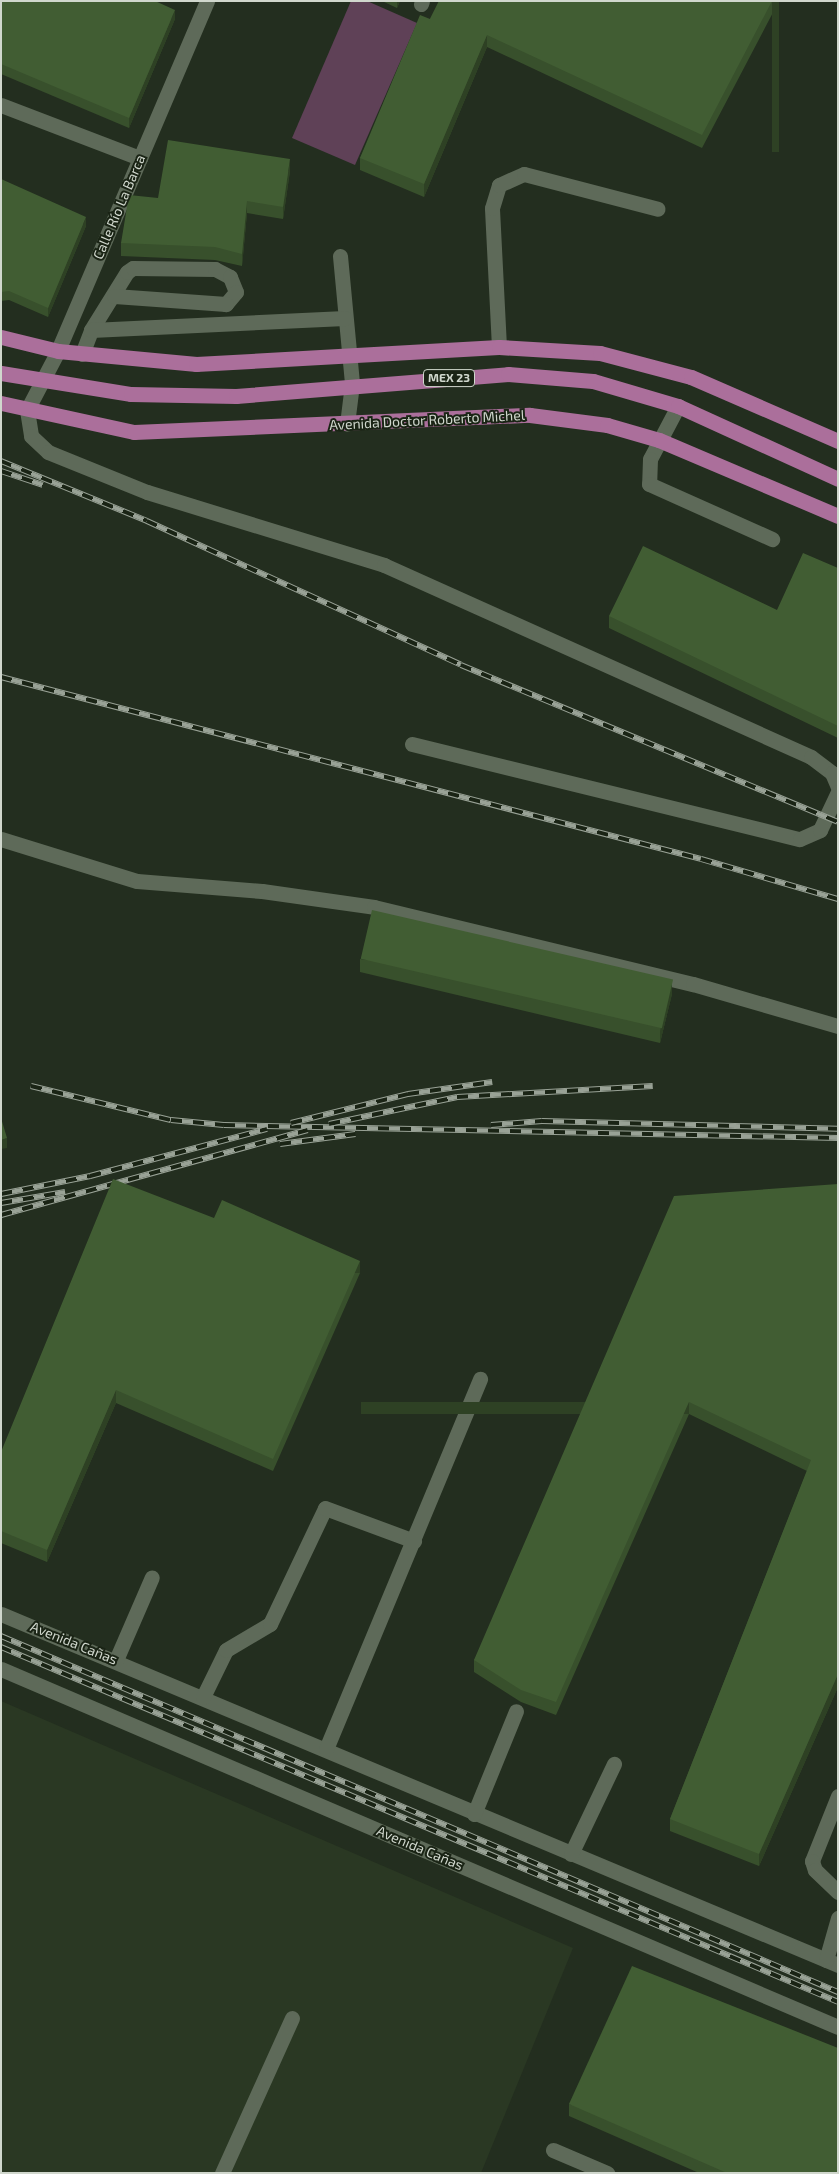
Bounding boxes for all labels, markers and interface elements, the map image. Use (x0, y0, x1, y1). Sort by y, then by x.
street label: Calle Río La Barca (89, 152, 149, 262)
road number: MEX 23 (423, 368, 475, 388)
street label: Avenida Doctor Roberto Michel (329, 406, 525, 434)
street label: Avenida Cañas (28, 1618, 120, 1668)
street label: Avenida Cañas (374, 1822, 466, 1874)

